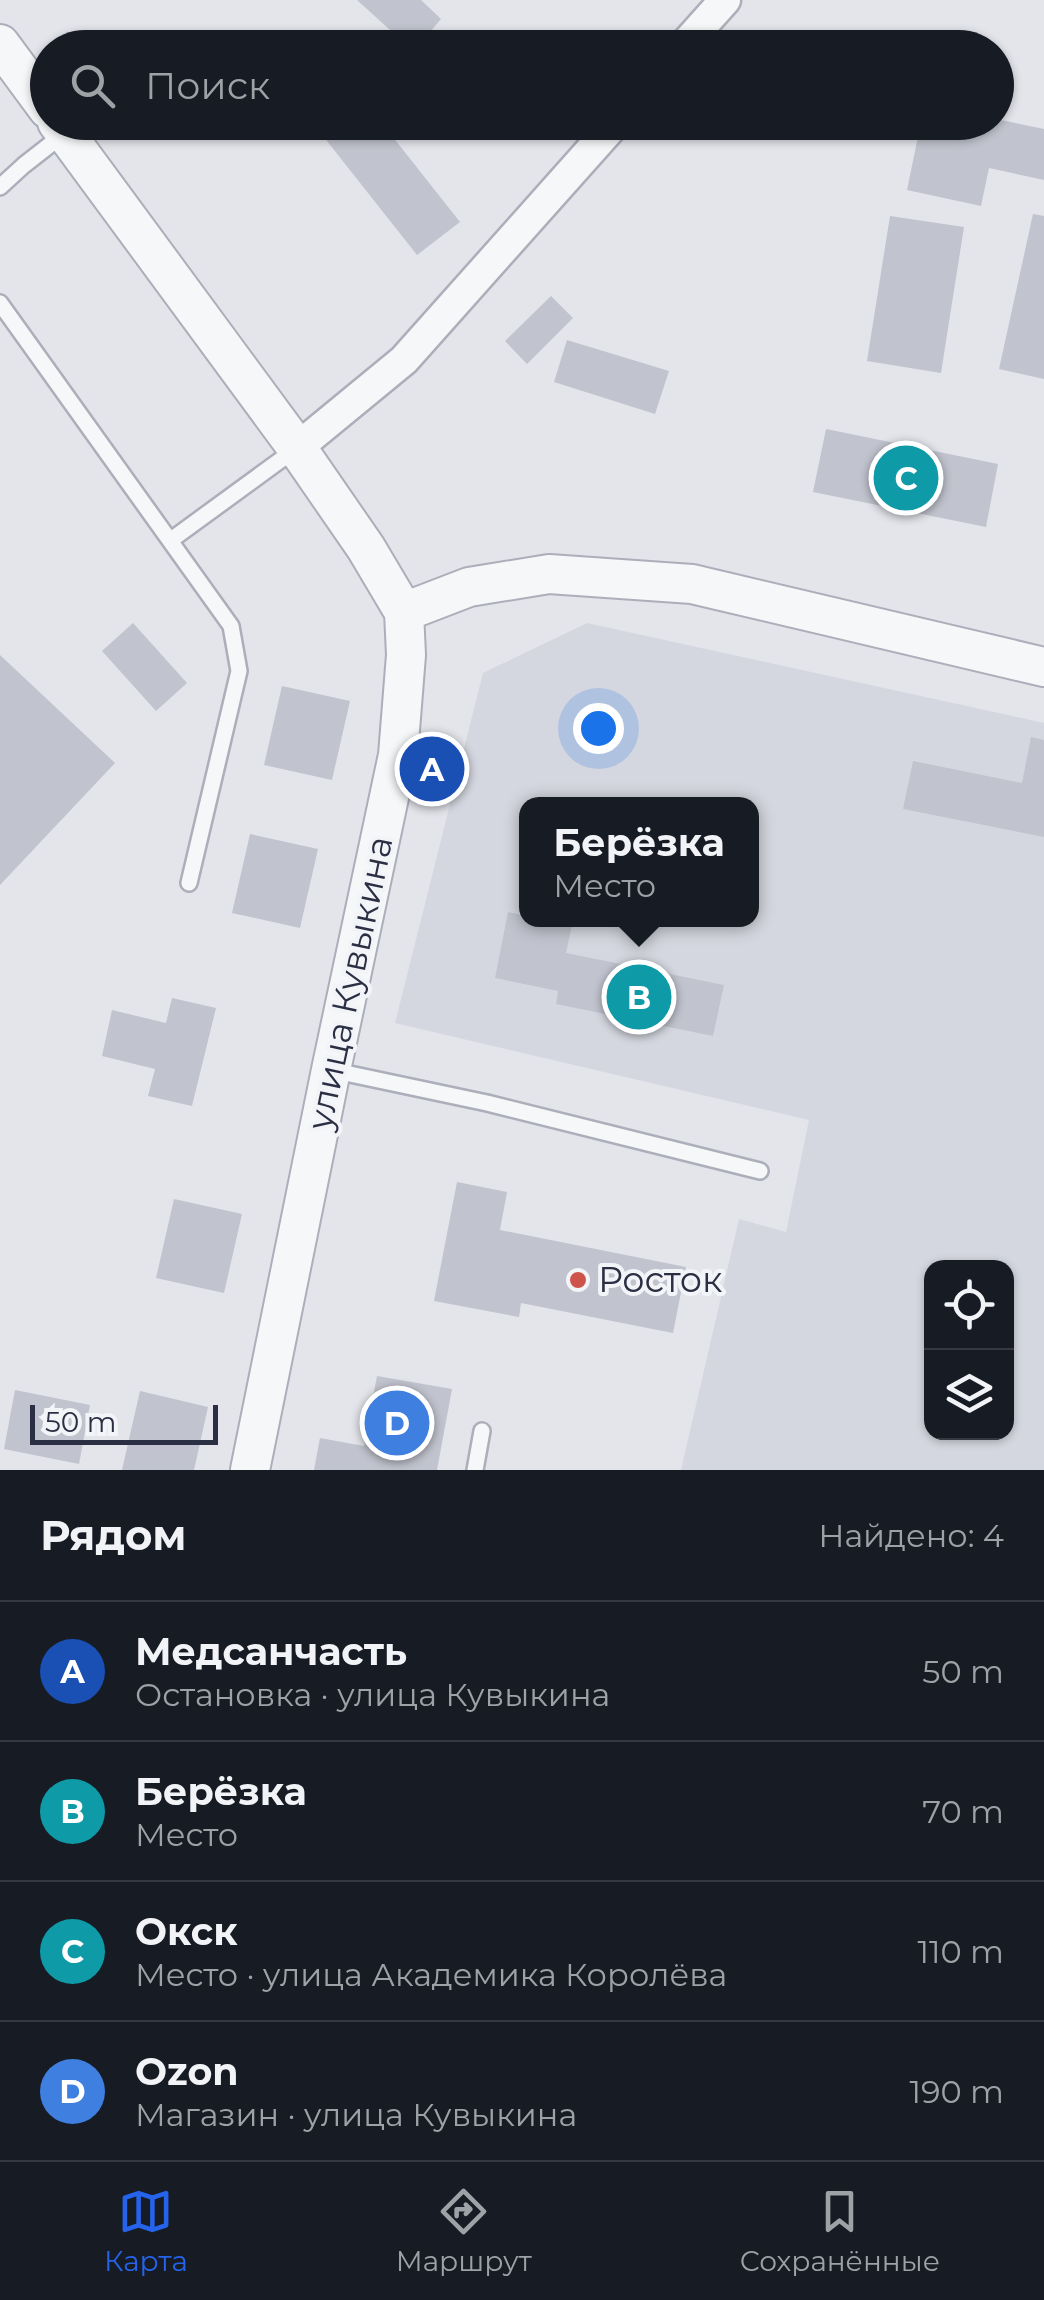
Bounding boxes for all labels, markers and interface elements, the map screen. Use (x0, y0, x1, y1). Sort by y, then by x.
search box (30, 30, 1014, 140)
icon: search (65, 58, 120, 113)
text: Поиск (145, 62, 270, 109)
pin: C (874, 440, 938, 516)
your location (573, 703, 624, 754)
pin: A (400, 732, 464, 806)
popup (519, 797, 759, 927)
text: Берёзка (553, 819, 725, 866)
street label: улица Кувыкина (297, 832, 402, 1135)
text: Место (553, 866, 656, 905)
pin: B (606, 960, 672, 1034)
place label: Росток (598, 1258, 722, 1301)
map controls (924, 1260, 1014, 1440)
button: locate (924, 1260, 1014, 1350)
marker: Росток (567, 1269, 589, 1291)
button: layers (924, 1350, 1014, 1440)
pin: D (364, 1386, 430, 1460)
scale bar (30, 1400, 218, 1444)
text: 50 m (45, 1405, 116, 1439)
text: Рядом (40, 1509, 187, 1561)
text: Найдено: 4 (818, 1516, 1004, 1555)
text: Медсанчасть (135, 1628, 407, 1675)
text: A (60, 1652, 85, 1691)
text: 50 m (922, 1652, 1004, 1691)
text: Остановка · улица Кувыкина (135, 1675, 610, 1714)
text: Берёзка (135, 1768, 307, 1815)
text: B (60, 1792, 85, 1831)
text: 70 m (922, 1792, 1004, 1831)
text: Место (135, 1815, 238, 1854)
text: Окск (135, 1908, 238, 1955)
text: C (61, 1932, 84, 1971)
text: 110 m (917, 1932, 1004, 1971)
text: Место · улица Академика Королёва (135, 1955, 727, 1994)
text: Ozon (135, 2048, 239, 2095)
text: D (59, 2072, 86, 2111)
text: 190 m (909, 2072, 1004, 2111)
text: Магазин · улица Кувыкина (135, 2095, 577, 2134)
tab: Карта (104, 2184, 188, 2278)
tab: Маршрут (396, 2184, 532, 2278)
tab: Сохранённые (740, 2184, 940, 2278)

